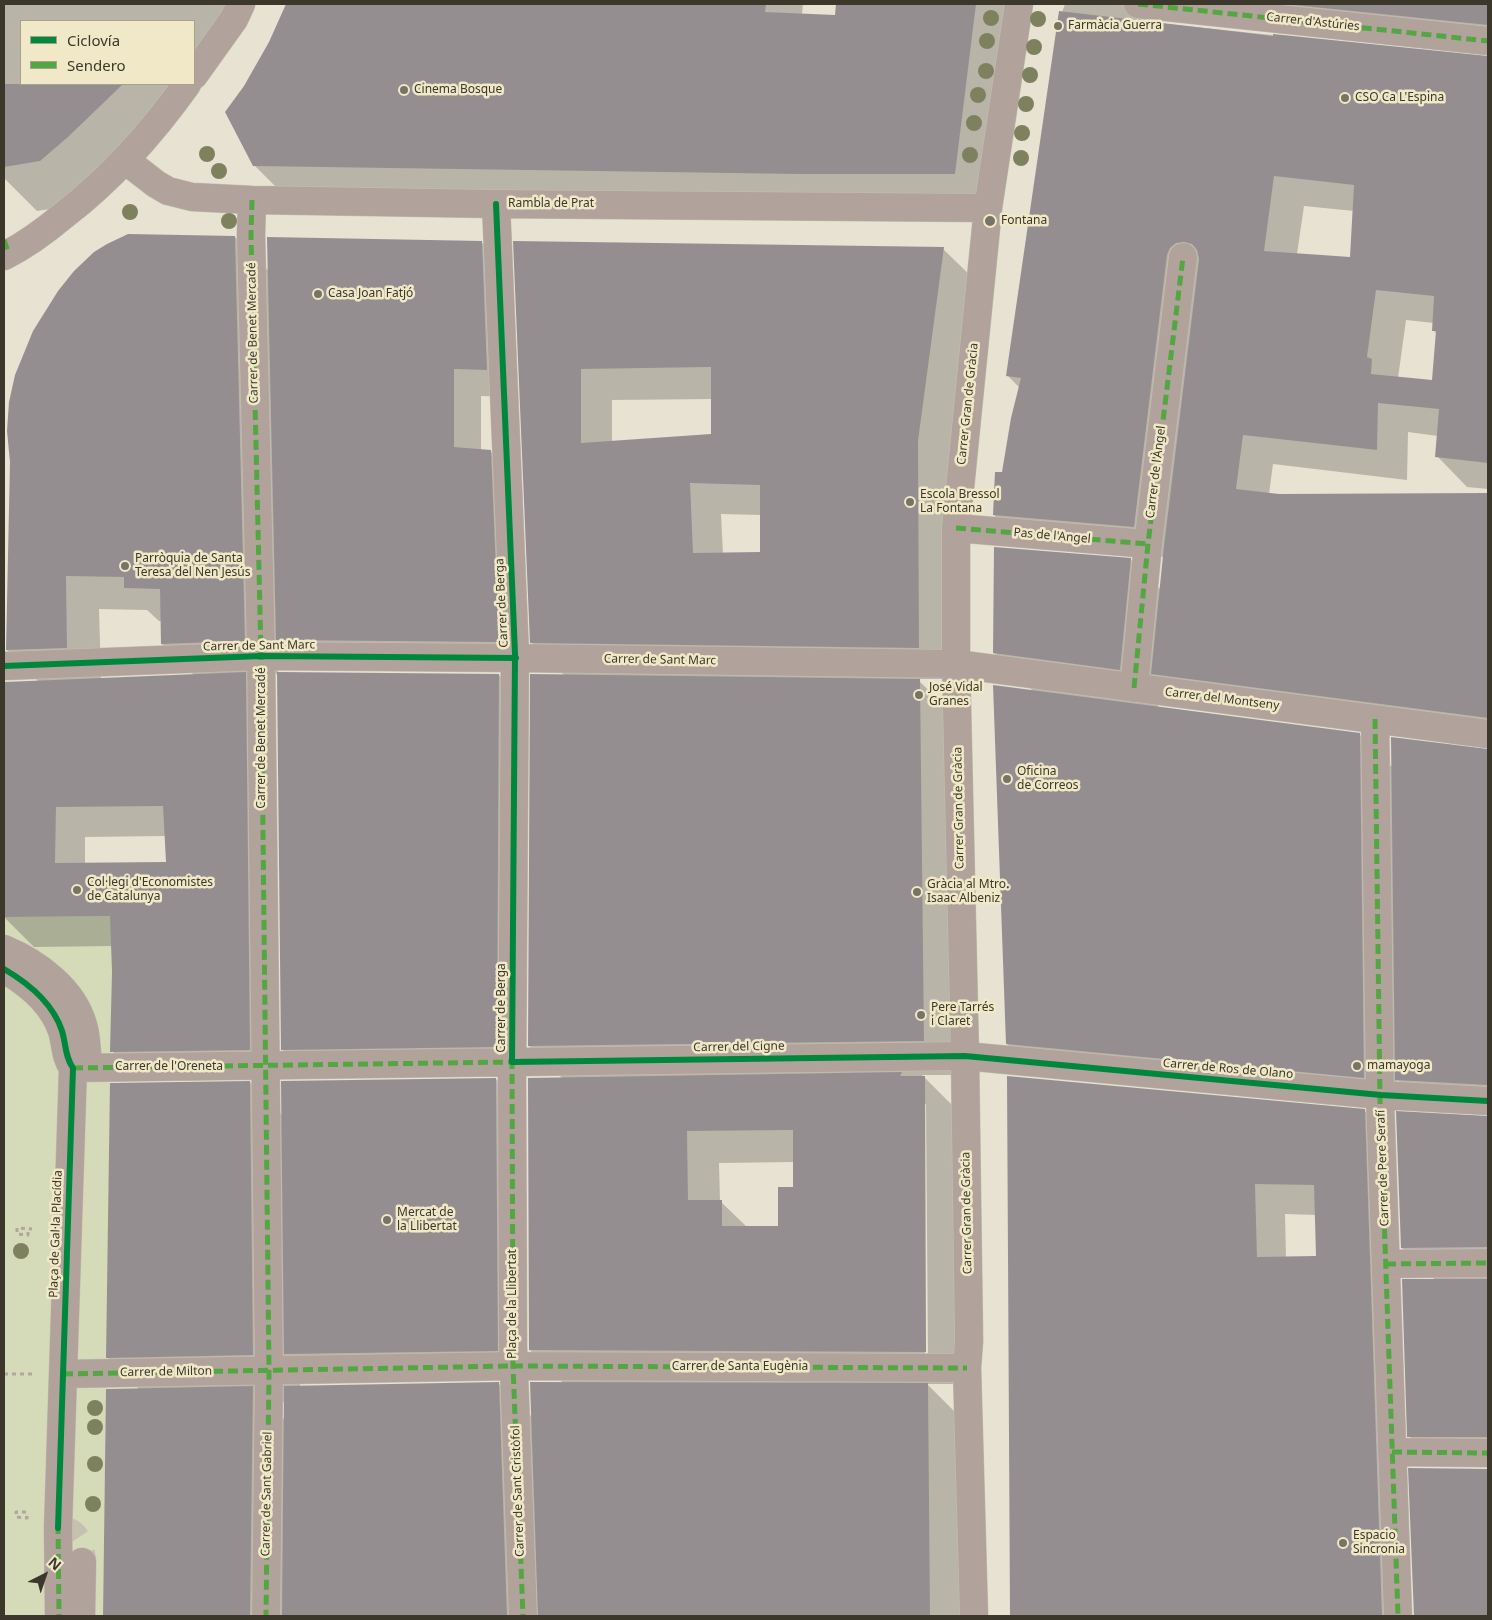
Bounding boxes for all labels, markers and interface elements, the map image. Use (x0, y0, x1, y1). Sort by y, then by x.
street label: Carrer d'Astúries (1266, 10, 1360, 34)
place label: Farmàcia Guerra (1068, 19, 1162, 33)
legend (20, 20, 195, 85)
marker: Farmàcia Guerra (1052, 20, 1064, 32)
text: Ciclovía (67, 30, 120, 50)
text: Sendero (67, 55, 126, 75)
place label: Cinema Bosque (414, 83, 502, 97)
marker: Cinema Bosque (398, 84, 410, 96)
place label: CSO Ca L'Espina (1355, 91, 1444, 105)
marker: CSO Ca L'Espina (1339, 92, 1351, 104)
street label: Rambla de Prat (508, 197, 594, 211)
marker: Fontana (983, 214, 997, 228)
place label: Fontana (1001, 214, 1047, 228)
street label: Carrer de Benet Mercadé (245, 262, 261, 404)
place label: Casa Joan Fatjó (328, 287, 413, 301)
marker: Casa Joan Fatjó (312, 288, 324, 300)
street label: Carrer Gran de Gràcia (954, 342, 982, 466)
street label: Carrer de l'Àngel (1143, 425, 1169, 519)
place label: Escola Bressol La Fontana (920, 488, 1000, 516)
marker: Escola Bressol La Fontana (904, 496, 916, 508)
street label: Pas de l'Angel (1013, 525, 1091, 547)
place label: Parròquia de Santa Teresa del Nen Jesús (135, 552, 250, 580)
street label: Carrer de Berga (492, 558, 512, 648)
marker: Parròquia de Santa Teresa del Nen Jesús (119, 560, 131, 572)
street label: Carrer de Sant Marc (203, 638, 315, 654)
street label: Carrer de Sant Marc (604, 652, 716, 668)
street label: Carrer de Benet Mercadé (255, 667, 269, 809)
place label: José Vidal Granes (929, 681, 983, 709)
street label: Carrer del Montseny (1164, 685, 1280, 713)
marker: José Vidal Granes (913, 689, 925, 701)
street label: Carrer Gran de Gràcia (951, 747, 967, 869)
place label: Oficina de Correos (1017, 765, 1079, 793)
marker: Oficina de Correos (1001, 773, 1013, 785)
place label: Col·legi d'Economistes de Catalunya (87, 876, 213, 904)
place label: Gràcia al Mtro. Isaac Albeniz (927, 878, 1009, 906)
marker: Col·legi d'Economistes de Catalunya (71, 884, 83, 896)
marker: Gràcia al Mtro. Isaac Albeniz (911, 886, 923, 898)
street label: Carrer de Berga (495, 963, 509, 1053)
place label: Pere Tarrés i Claret (931, 1001, 994, 1029)
marker: Pere Tarrés i Claret (915, 1009, 927, 1021)
street label: Carrer del Cigne (693, 1039, 785, 1055)
street label: Carrer de Ros de Olano (1162, 1056, 1294, 1082)
place label: mamayoga (1367, 1059, 1430, 1073)
street label: Carrer de l'Oreneta (115, 1060, 223, 1074)
marker: mamayoga (1351, 1060, 1363, 1072)
street label: Carrer de Pere Serafí (1374, 1109, 1392, 1227)
street label: Carrer Gran de Gràcia (959, 1152, 975, 1274)
street label: Plaça de Gal·la Placídia (47, 1170, 65, 1298)
place label: Mercat de la Llibertat (397, 1206, 457, 1234)
marker: Mercat de la Llibertat (381, 1214, 393, 1226)
street label: Plaça de la Llibertat (506, 1249, 520, 1359)
street label: Carrer de Santa Eugènia (672, 1360, 808, 1374)
street label: Carrer de Milton (120, 1364, 212, 1380)
street label: Carrer de Sant Cristòfol (509, 1425, 527, 1557)
street label: Carrer de Sant Gabriel (259, 1431, 275, 1557)
place label: Espacio Sincronia (1353, 1529, 1405, 1557)
marker: Espacio Sincronia (1337, 1537, 1349, 1549)
north arrow (20, 1550, 70, 1600)
text: N (45, 1552, 66, 1574)

